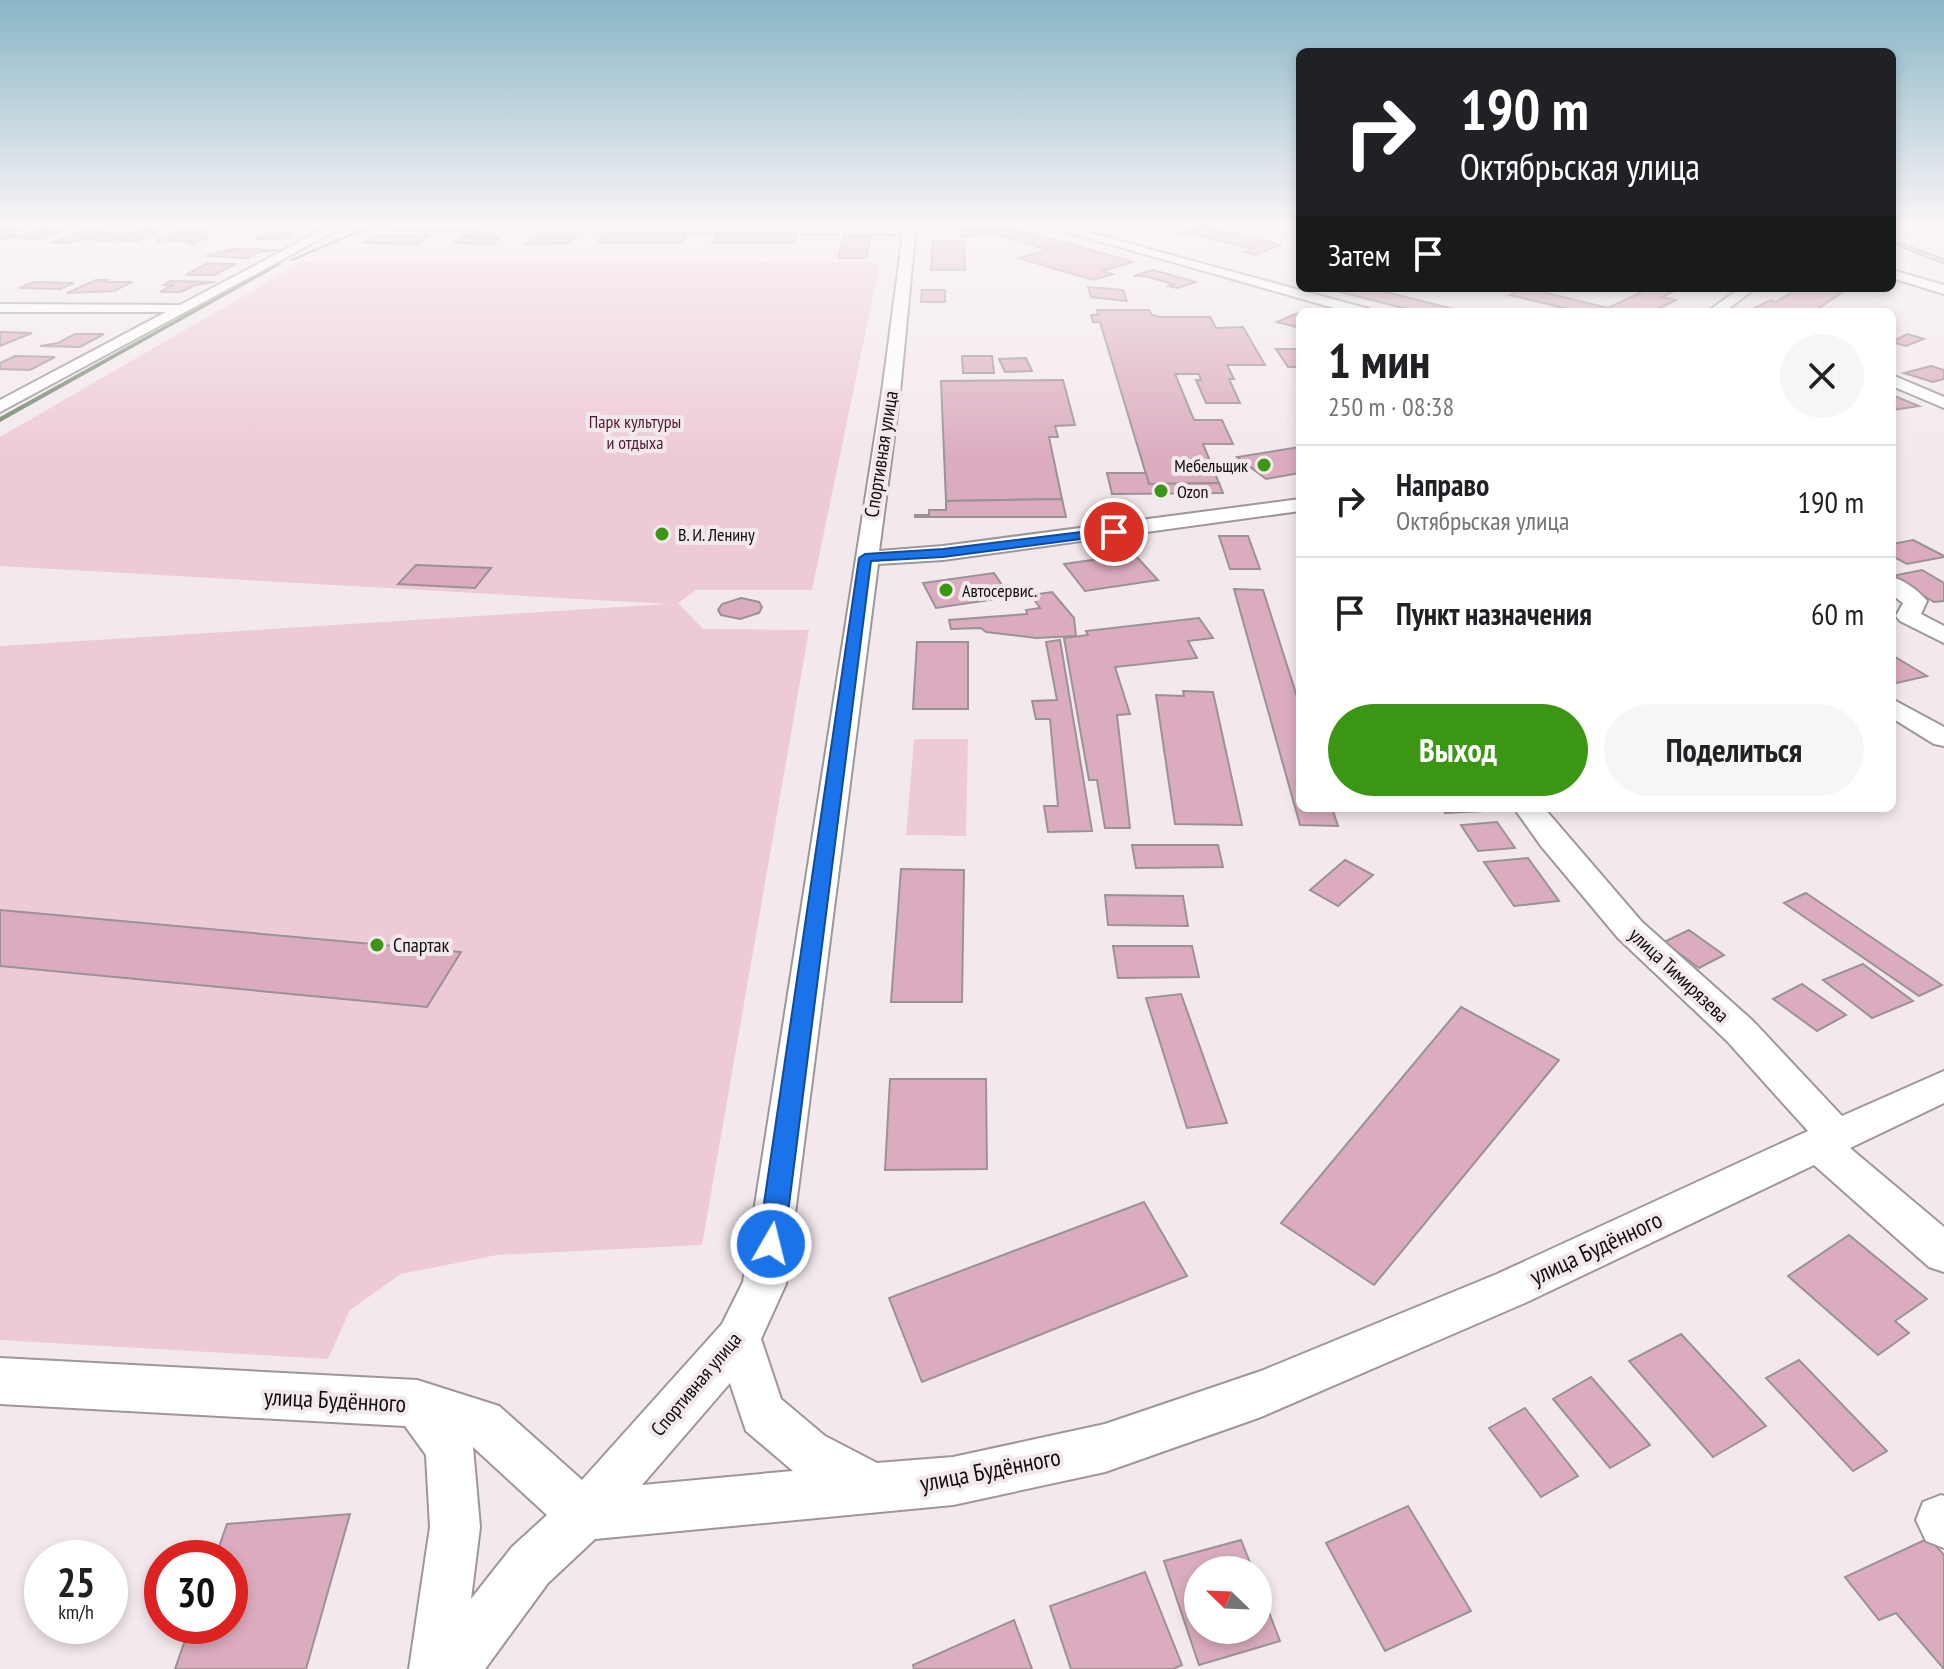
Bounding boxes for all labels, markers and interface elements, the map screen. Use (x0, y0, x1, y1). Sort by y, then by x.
text: 190 m (1460, 73, 1589, 145)
icon: right (1328, 80, 1432, 184)
text: Октябрьская улица (1460, 143, 1700, 190)
icon: arrive (1406, 232, 1450, 276)
text: Затем (1328, 235, 1390, 274)
text: 1 мин (1328, 329, 1430, 391)
button: close (1780, 334, 1864, 418)
street label: Спортивная улица (858, 389, 904, 519)
text: 250 m · 08:38 (1328, 390, 1454, 423)
park label: Парк культуры и отдыха (589, 410, 681, 454)
place label: Мебельщик (1174, 454, 1248, 477)
marker: Мебельщик (1255, 456, 1273, 474)
text: Направо (1396, 465, 1489, 504)
icon: right (1328, 479, 1372, 523)
place label: Ozon (1177, 480, 1209, 503)
marker: Ozon (1152, 482, 1170, 500)
text: 190 m (1798, 482, 1864, 521)
pin (1080, 498, 1148, 566)
text: Октябрьская улица (1396, 504, 1569, 537)
icon: arrive (1092, 510, 1136, 554)
place label: В. И. Ленину (678, 523, 755, 546)
marker: В. И. Ленину (653, 525, 671, 543)
place label: Автосервис. (962, 579, 1037, 602)
marker: Автосервис. (937, 581, 955, 599)
icon: arrive (1328, 591, 1372, 635)
text: Пункт назначения (1396, 594, 1592, 633)
text: 60 m (1811, 594, 1864, 633)
button: Выход (1328, 704, 1588, 796)
button: Поделиться (1604, 704, 1864, 796)
street label: улица Тимирязева (1623, 922, 1735, 1028)
place label: Спартак (393, 932, 450, 958)
marker: Спартак (368, 936, 386, 954)
position arrow (729, 1202, 813, 1286)
street label: улица Будённого (1525, 1204, 1667, 1292)
street label: Спортивная улица (645, 1327, 747, 1441)
street label: улица Будённого (263, 1381, 407, 1419)
street label: улица Будённого (917, 1441, 1063, 1499)
speed limit sign: 30 (144, 1540, 248, 1644)
text: 25 (57, 1556, 95, 1608)
north arrow (1184, 1556, 1272, 1644)
map controls (1184, 1556, 1272, 1644)
text: km/h (58, 1599, 94, 1625)

